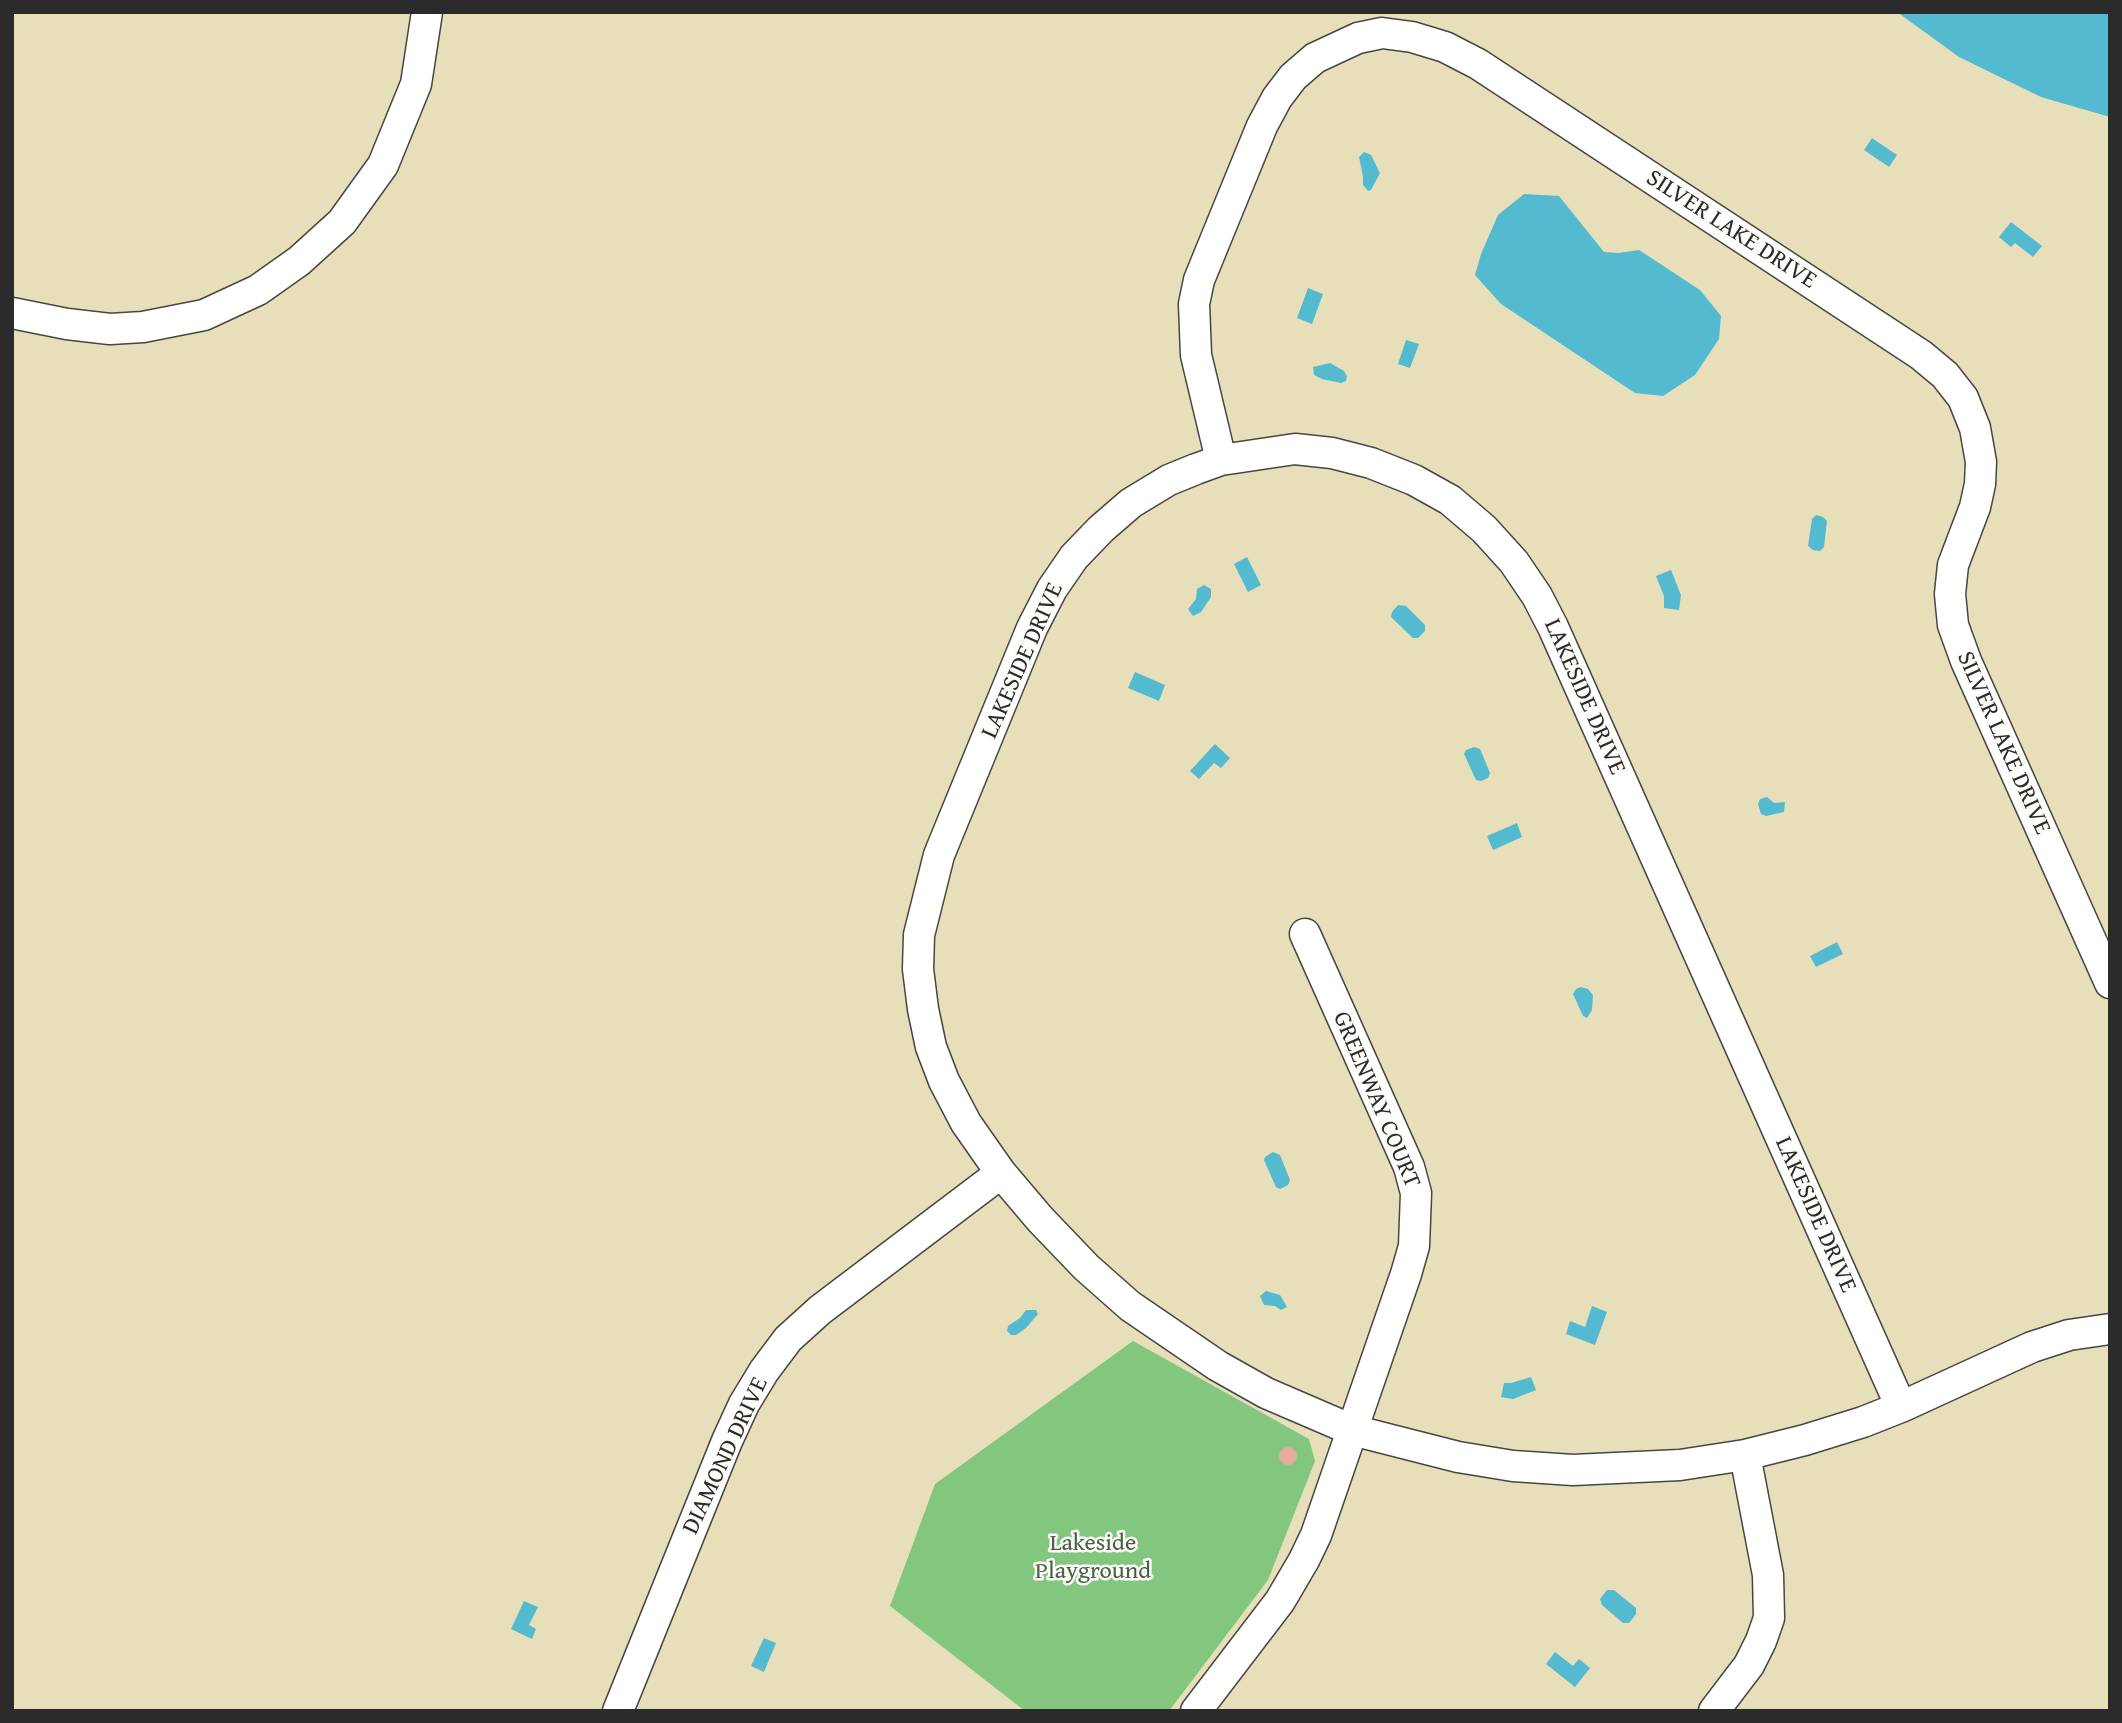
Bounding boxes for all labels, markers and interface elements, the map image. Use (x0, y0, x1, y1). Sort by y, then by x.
street label: SILVER LAKE DRIVE (1640, 164, 1822, 296)
street label: LAKESIDE DRIVE (976, 579, 1070, 743)
street label: LAKESIDE DRIVE (1537, 615, 1631, 779)
street label: SILVER LAKE DRIVE (1950, 647, 2056, 839)
street label: GREENWAY COURT (1326, 1007, 1426, 1193)
street label: LAKESIDE DRIVE (1768, 1133, 1862, 1297)
street label: DIAMOND DRIVE (677, 1373, 775, 1539)
park label: Lakeside Playground (1035, 1530, 1151, 1586)

